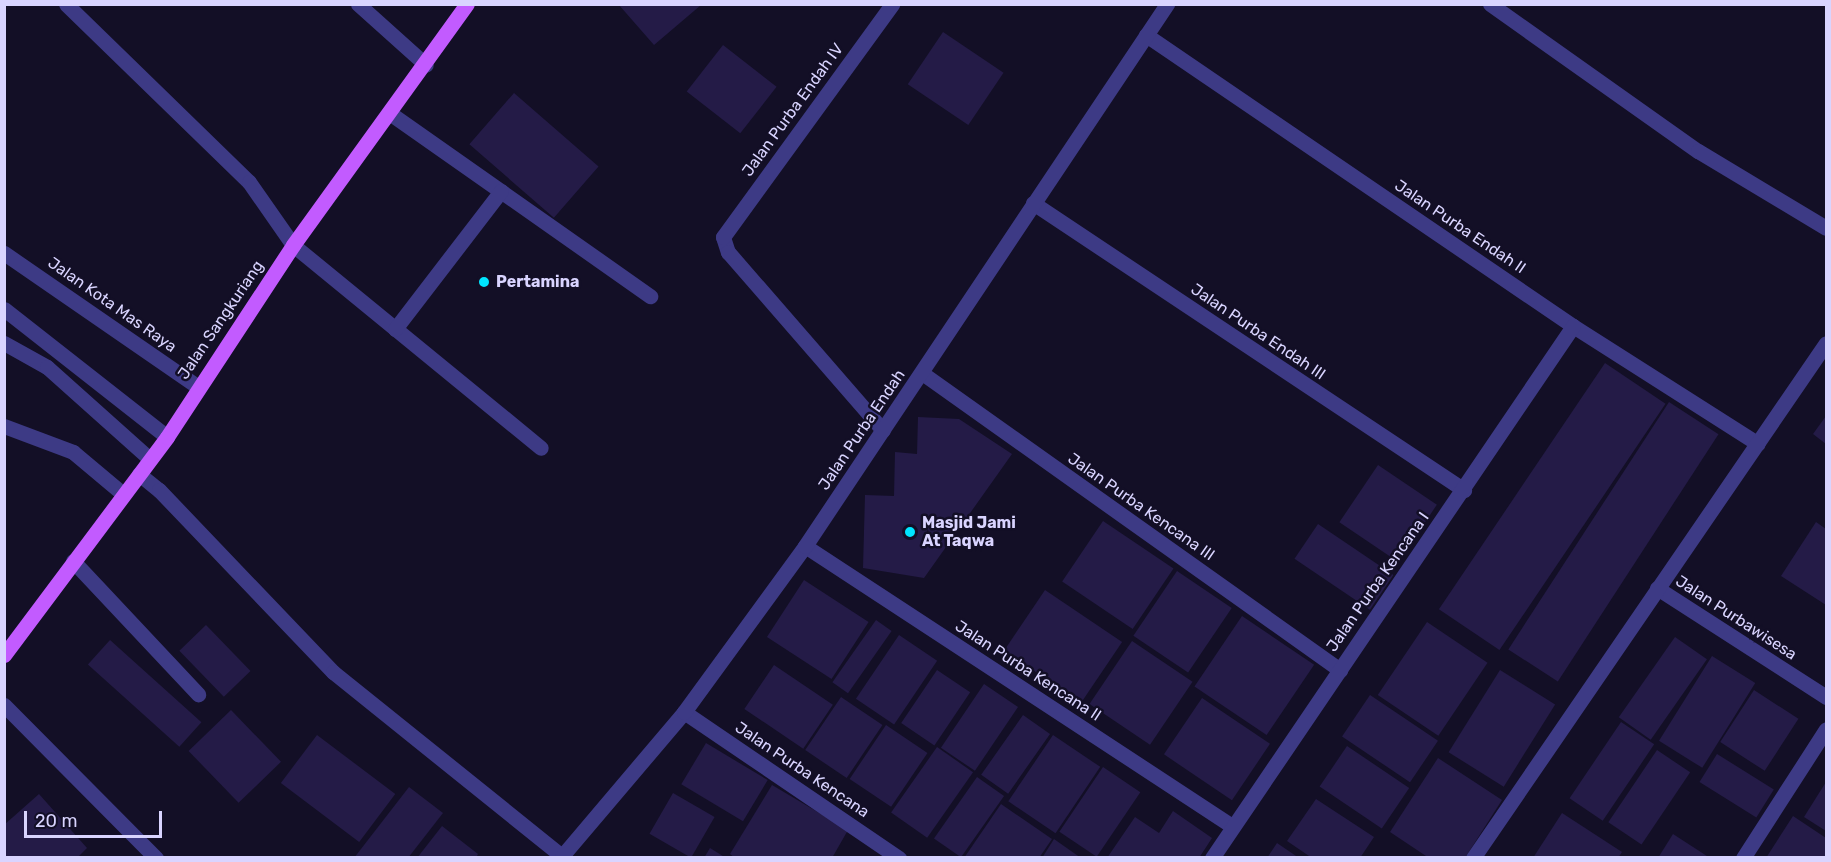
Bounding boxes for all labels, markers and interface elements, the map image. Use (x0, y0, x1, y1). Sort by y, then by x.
street label: Jalan Purba Endah IV (738, 40, 848, 180)
street label: Jalan Purba Endah II (1391, 176, 1529, 278)
street label: Jalan Kota Mas Raya (44, 253, 180, 357)
street label: Jalan Sangkuriang (174, 257, 268, 383)
place label: Pertamina (496, 272, 579, 292)
marker: Pertamina (477, 275, 491, 289)
street label: Jalan Purba Endah III (1187, 280, 1329, 384)
street label: Jalan Purba Endah (815, 366, 909, 494)
street label: Jalan Purba Kencana III (1064, 449, 1218, 565)
street label: Jalan Purba Kencana I (1323, 509, 1433, 655)
place label: Masjid Jami At Taqwa (922, 513, 1016, 551)
marker: Masjid Jami At Taqwa (903, 525, 917, 539)
street label: Jalan Purbawisesa (1672, 572, 1800, 664)
street label: Jalan Purba Kencana II (951, 617, 1105, 725)
street label: Jalan Purba Kencana (731, 718, 873, 822)
scale bar (27, 799, 165, 837)
text: 20 m (35, 810, 77, 832)

